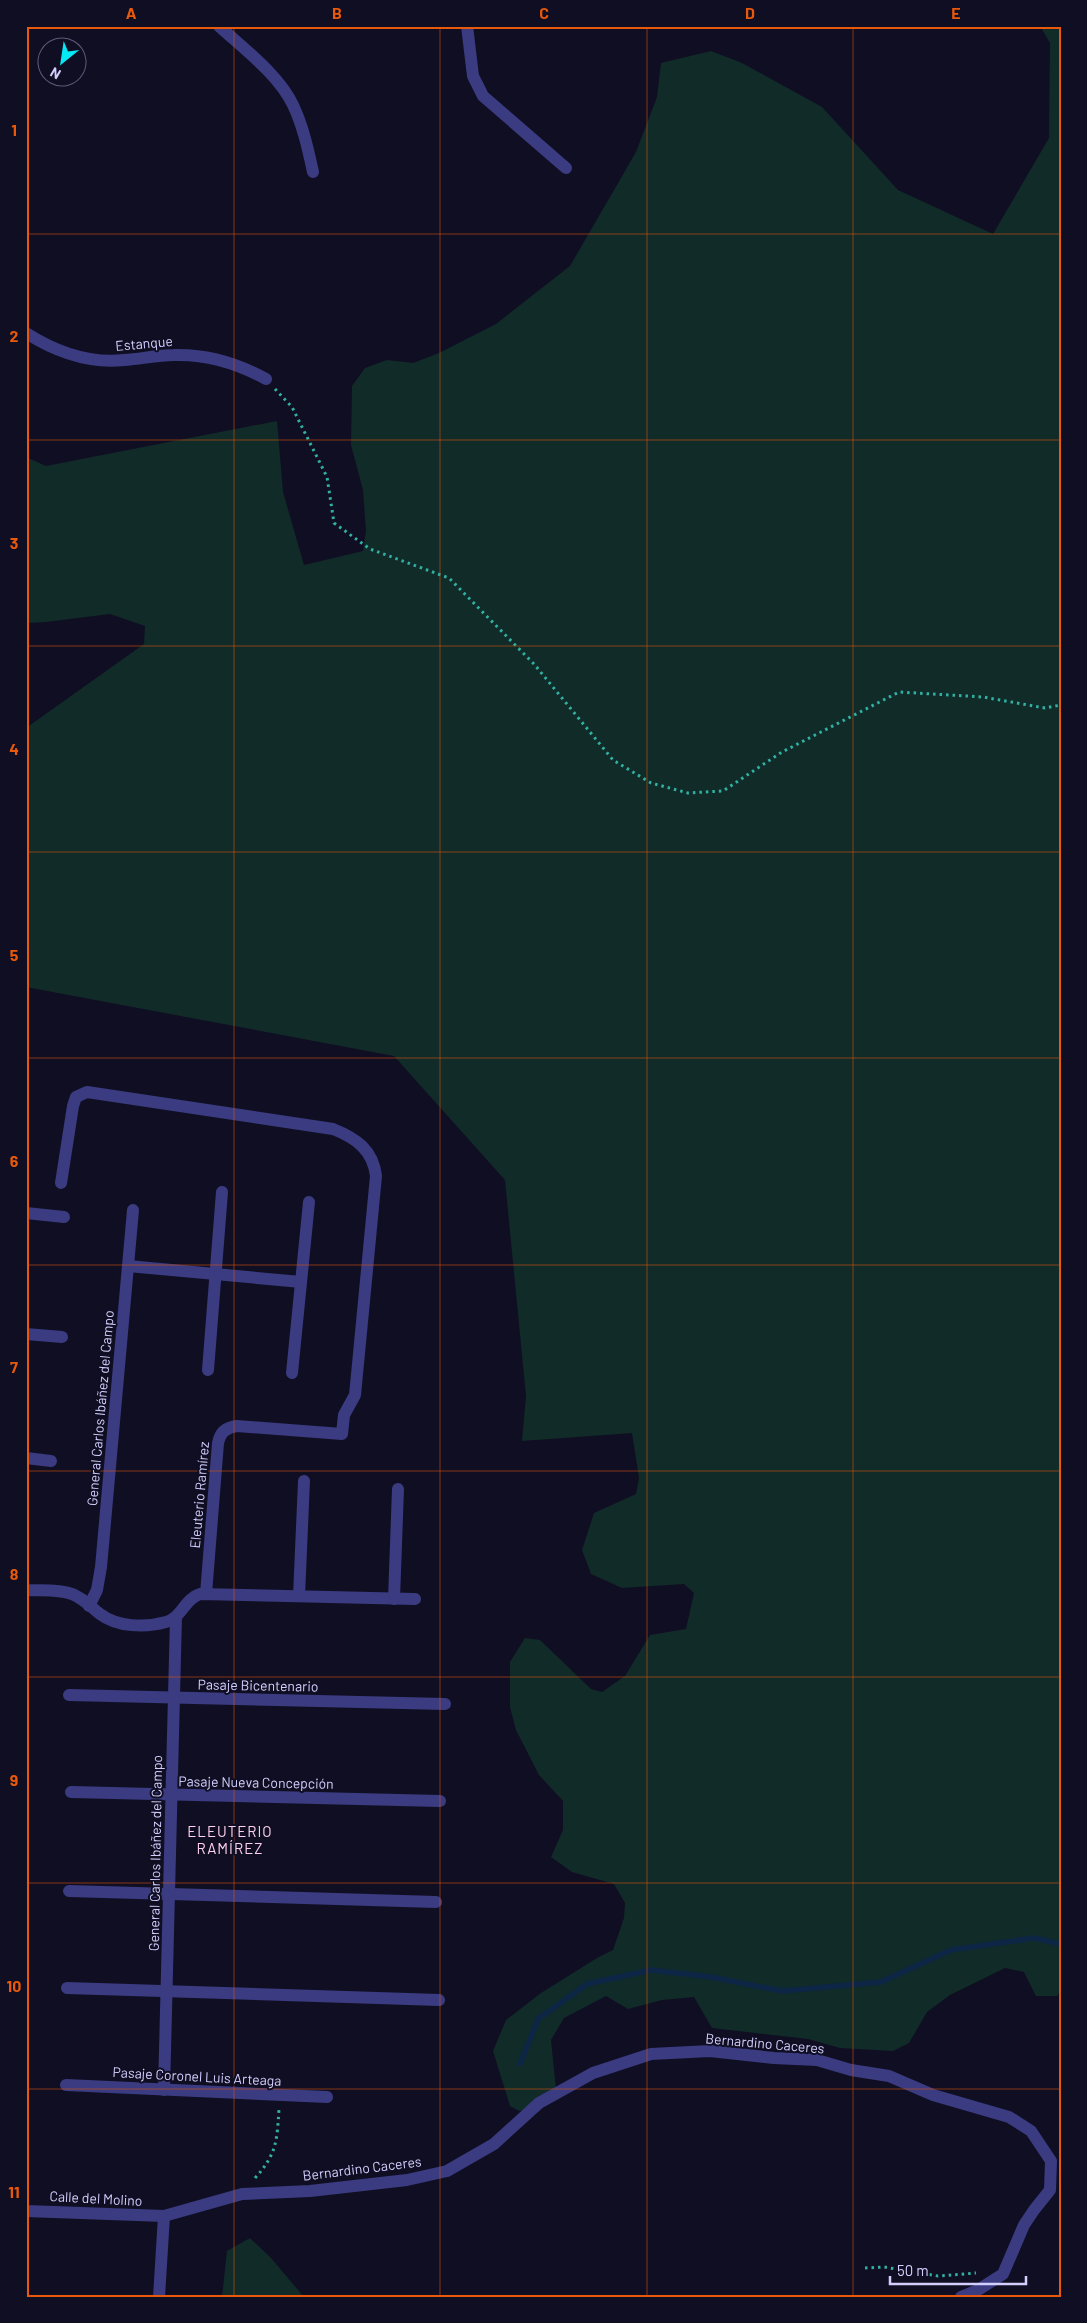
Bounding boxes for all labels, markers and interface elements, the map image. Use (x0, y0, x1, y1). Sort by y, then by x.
text: A (126, 3, 137, 22)
text: B (332, 3, 342, 22)
text: C (539, 3, 549, 22)
text: D (745, 3, 755, 22)
text: E (951, 3, 961, 22)
north arrow (38, 38, 88, 88)
text: N (47, 64, 64, 83)
text: 1 (11, 120, 17, 139)
text: 2 (10, 326, 19, 345)
street label: Estanque (115, 332, 173, 354)
text: 3 (10, 533, 18, 552)
text: 4 (9, 739, 19, 758)
text: 5 (10, 945, 19, 964)
text: 6 (10, 1151, 19, 1170)
street label: General Carlos Ibáñez del Campo (83, 1310, 117, 1506)
text: 7 (10, 1357, 18, 1376)
street label: Eleuterio Ramírez (186, 1441, 212, 1549)
text: 8 (10, 1564, 19, 1583)
street label: Pasaje Bicentenario (197, 1675, 319, 1695)
street label: General Carlos Ibáñez del Campo (145, 1755, 165, 1951)
text: 9 (10, 1770, 18, 1789)
street label: Pasaje Nueva Concepción (178, 1772, 334, 1792)
district label: ELEUTERIO RAMÍREZ (187, 1822, 273, 1857)
text: 10 (7, 1976, 21, 1995)
street label: Bernardino Caceres (705, 2029, 826, 2057)
street label: Pasaje Coronel Luis Arteaga (112, 2063, 282, 2089)
street label: Bernardino Caceres (302, 2152, 423, 2184)
text: 11 (8, 2182, 20, 2201)
street label: Calle del Molino (49, 2187, 143, 2209)
scale bar (890, 2253, 1026, 2285)
text: 50 m (897, 2261, 929, 2279)

